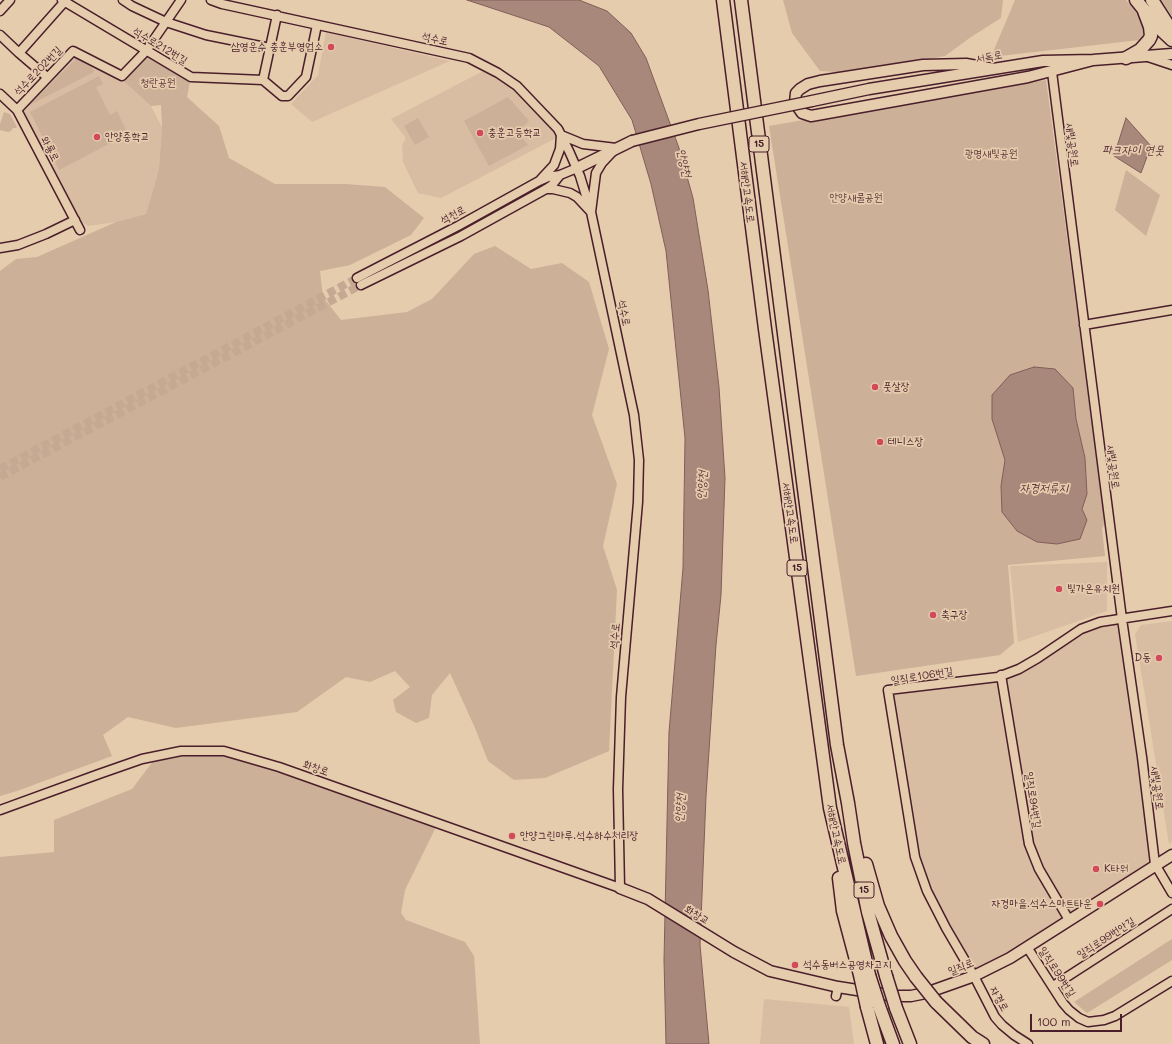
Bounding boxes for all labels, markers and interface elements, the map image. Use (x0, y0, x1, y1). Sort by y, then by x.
street label: 석수로212번길 (130, 25, 190, 67)
street label: 석수로 (421, 30, 449, 48)
place label: 삼영운수 충훈부영업소 (231, 40, 323, 54)
marker: 삼영운수 충훈부영업소 (326, 42, 336, 52)
street label: 석수로202번길 (11, 44, 65, 98)
street label: 서독로 (975, 48, 1003, 66)
park label: 청란공원 (140, 76, 176, 90)
street label: 새빛공원로 (1063, 122, 1081, 168)
place label: 충훈고등학교 (488, 126, 541, 140)
marker: 충훈고등학교 (475, 128, 485, 138)
place label: 안양중학교 (105, 130, 149, 144)
marker: 안양중학교 (92, 132, 102, 142)
street label: 와룡로 (38, 134, 62, 164)
road number: 15 (749, 136, 769, 152)
water label: 파크자이 연못 (1102, 143, 1164, 157)
water label: 안양천 (674, 147, 694, 179)
park label: 광명새빛공원 (964, 147, 1018, 161)
street label: 서해안고속도로 (737, 160, 757, 224)
park label: 안양새물공원 (829, 191, 883, 205)
street label: 석천로 (438, 203, 468, 227)
street label: 석수로 (615, 299, 633, 327)
place label: 풋살장 (883, 380, 910, 394)
marker: 풋살장 (870, 382, 880, 392)
place label: 테니스장 (888, 435, 923, 449)
marker: 테니스장 (875, 437, 885, 447)
street label: 새빛공원로 (1104, 444, 1122, 490)
water label: 안양천 (694, 470, 710, 500)
street label: 서해안고속도로 (779, 481, 801, 545)
water label: 자경저류지 (1020, 481, 1068, 495)
road number: 15 (787, 560, 807, 576)
place label: 빛가온유치원 (1067, 582, 1120, 596)
marker: 빛가온유치원 (1054, 584, 1064, 594)
place label: 축구장 (941, 608, 968, 622)
marker: 축구장 (928, 610, 938, 620)
street label: 석수로 (607, 622, 623, 650)
place label: D동 (1135, 651, 1151, 665)
marker: D동 (1154, 653, 1164, 663)
street label: 일직로106번길 (890, 665, 954, 687)
street label: 화창로 (301, 757, 331, 779)
street label: 새빛공원로 (1148, 765, 1166, 811)
street label: 일직로94번길 (1022, 771, 1044, 829)
water label: 안양천 (672, 793, 688, 823)
street label: 서해안고속도로 (823, 802, 849, 866)
place label: 안양그린마루.석수하수처리장 (520, 829, 638, 843)
marker: 안양그린마루.석수하수처리장 (507, 831, 517, 841)
place label: K타워 (1104, 862, 1128, 876)
marker: K타워 (1091, 864, 1101, 874)
road number: 15 (854, 882, 874, 898)
place label: 자경마을.석수스마트타운 (991, 897, 1092, 911)
marker: 자경마을.석수스마트타운 (1095, 899, 1105, 909)
street label: 화창교 (682, 903, 712, 927)
street label: 일직로99번안길 (1075, 914, 1137, 962)
street label: 일직로99번길 (1036, 944, 1078, 1000)
street label: 일직로 (946, 956, 976, 978)
place label: 석수동버스공영차고지 (803, 958, 892, 972)
marker: 석수동버스공영차고지 (790, 960, 800, 970)
street label: 자경로 (987, 984, 1011, 1014)
scale bar (1032, 1006, 1124, 1032)
text: 100 m (1037, 1013, 1071, 1029)

